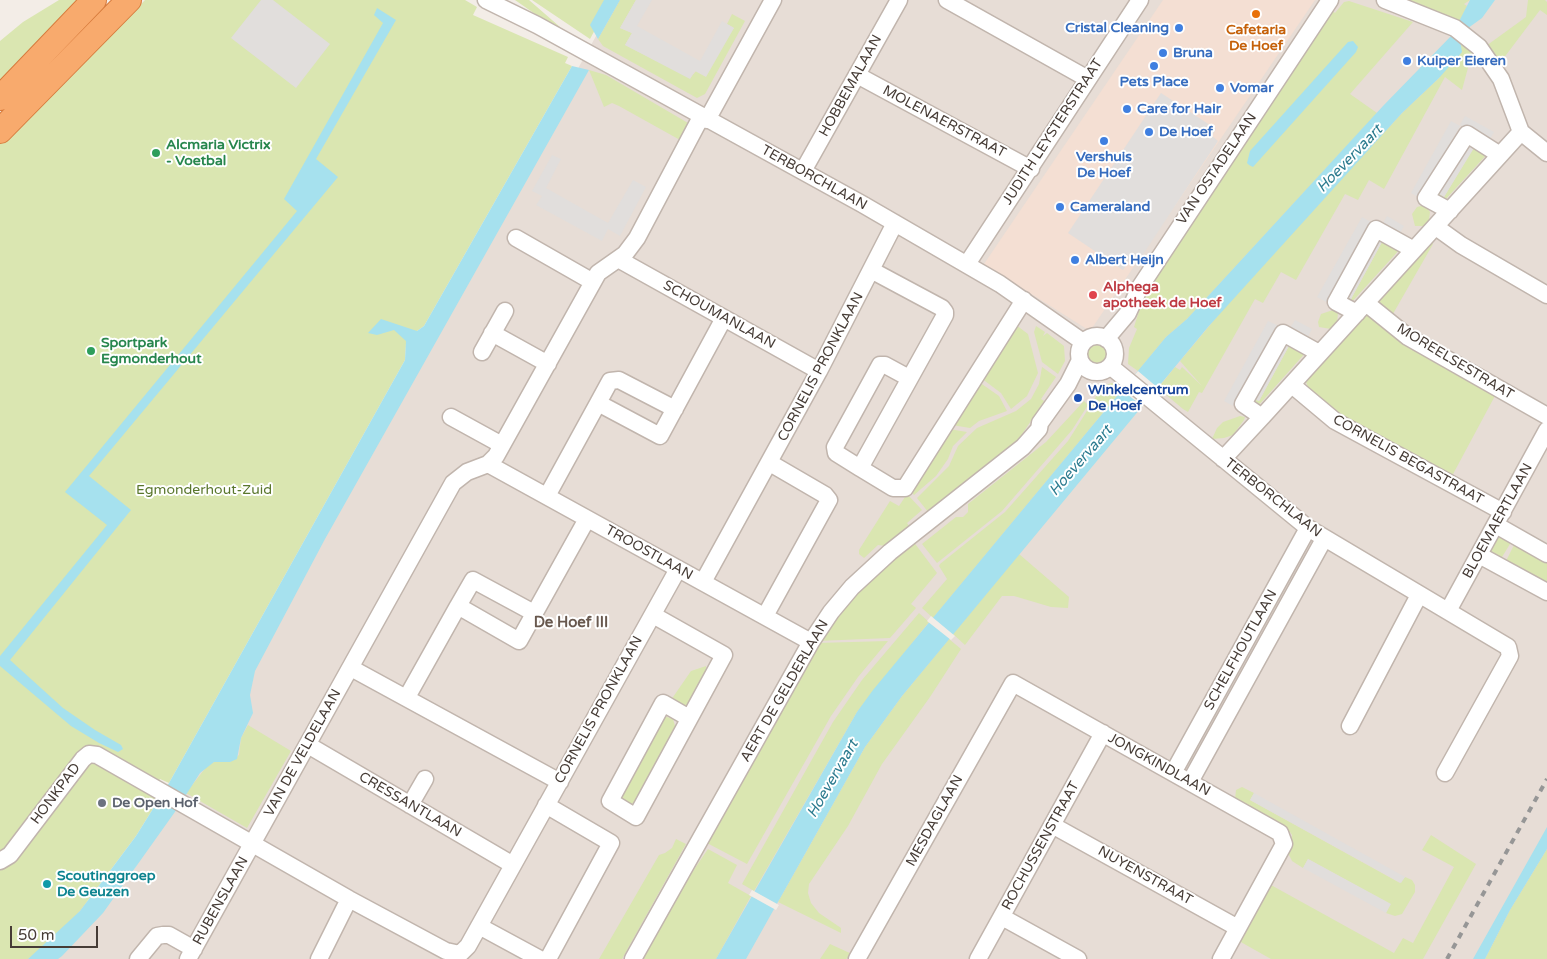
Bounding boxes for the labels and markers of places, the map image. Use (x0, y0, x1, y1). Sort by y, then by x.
marker: Cafetaria De Hoef (1250, 8, 1262, 20)
place label: Cristal Cleaning (1065, 20, 1169, 36)
marker: Cristal Cleaning (1173, 22, 1185, 34)
place label: Cafetaria De Hoef (1226, 22, 1286, 54)
place label: Bruna (1173, 45, 1213, 61)
marker: Bruna (1157, 47, 1169, 59)
place label: Kuiper Eieren (1417, 53, 1506, 69)
marker: Kuiper Eieren (1401, 55, 1413, 67)
marker: Pets Place (1148, 60, 1160, 72)
place label: Pets Place (1120, 74, 1188, 90)
place label: Vomar (1230, 80, 1274, 96)
marker: Vomar (1214, 82, 1226, 94)
place label: Care for Hair (1137, 101, 1221, 117)
marker: Care for Hair (1121, 103, 1133, 115)
place label: De Hoef (1159, 124, 1213, 140)
marker: De Hoef (1143, 126, 1155, 138)
marker: Vershuis De Hoef (1098, 135, 1110, 147)
place label: Alcmaria Victrix - Voetbal (166, 137, 271, 170)
marker: Alcmaria Victrix - Voetbal (150, 147, 162, 159)
place label: Vershuis De Hoef (1076, 149, 1132, 182)
place label: Cameraland (1070, 199, 1150, 215)
marker: Cameraland (1054, 201, 1066, 213)
place label: Albert Heijn (1085, 252, 1164, 268)
marker: Albert Heijn (1069, 254, 1081, 266)
place label: Alphega apotheek de Hoef (1103, 279, 1222, 312)
marker: Alphega apotheek de Hoef (1087, 289, 1099, 301)
place label: Sportpark Egmonderhout (101, 335, 201, 368)
marker: Sportpark Egmonderhout (85, 345, 97, 357)
place label: Winkelcentrum De Hoef (1088, 382, 1189, 414)
marker: Winkelcentrum De Hoef (1072, 392, 1084, 404)
place label: De Open Hof (112, 795, 198, 811)
marker: De Open Hof (96, 797, 108, 809)
place label: Scoutinggroep De Geuzen (57, 868, 156, 900)
marker: Scoutinggroep De Geuzen (41, 878, 53, 890)

